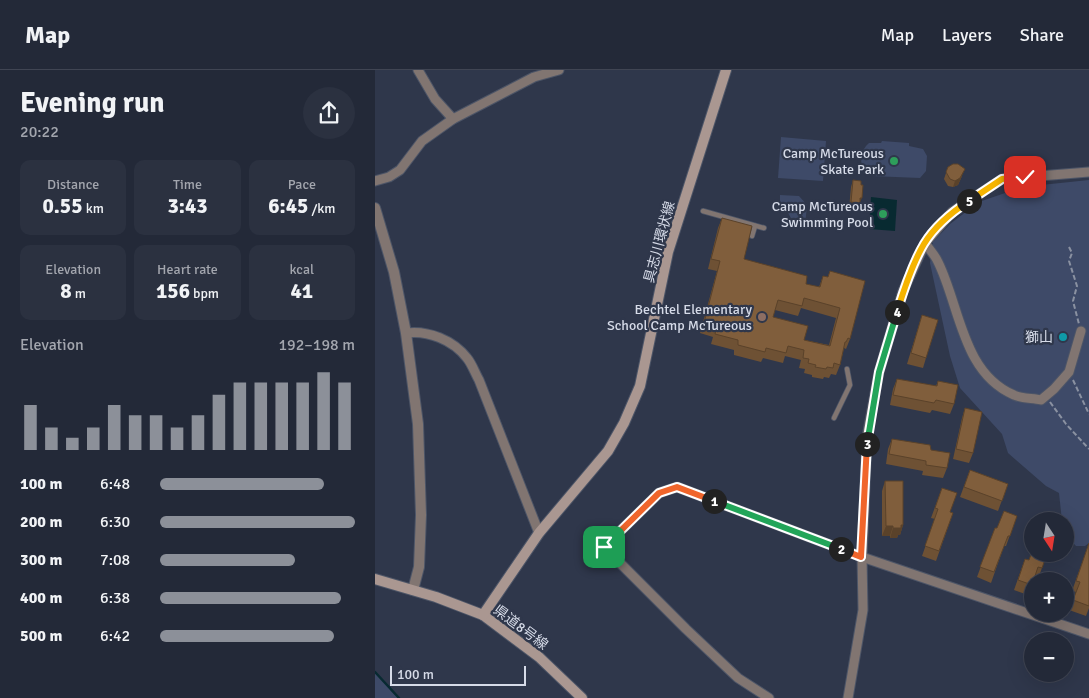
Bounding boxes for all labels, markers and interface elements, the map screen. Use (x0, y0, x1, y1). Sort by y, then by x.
text: Map (25, 20, 70, 50)
text: Map (881, 24, 914, 46)
text: Layers (942, 24, 992, 46)
text: Share (1020, 24, 1064, 46)
text: Evening run (20, 86, 165, 120)
button: share (303, 87, 355, 139)
text: 20:22 (20, 122, 59, 142)
place label: Camp McTureous Skate Park (783, 145, 884, 178)
marker: Camp McTureous Skate Park (888, 155, 900, 167)
pin (1004, 156, 1046, 198)
icon: check (1011, 163, 1039, 191)
text: Distance (47, 176, 99, 193)
text: Time (173, 176, 202, 193)
text: Pace (288, 176, 316, 193)
pin: 5 (957, 188, 981, 214)
text: 0.55 (43, 193, 83, 219)
text: 3:43 (167, 193, 208, 219)
text: 6:45 (268, 193, 308, 219)
text: 5 (966, 193, 973, 210)
place label: Camp McTureous Swimming Pool (772, 198, 873, 231)
street label: 具志川環状線 (640, 199, 679, 285)
text: km (83, 200, 104, 217)
text: /km (308, 200, 336, 217)
marker: Camp McTureous Swimming Pool (877, 208, 889, 220)
text: Elevation (45, 261, 101, 278)
text: Heart rate (157, 261, 218, 278)
text: kcal (290, 261, 314, 278)
text: 8 (60, 278, 72, 304)
text: 156 (156, 278, 190, 304)
text: 41 (290, 278, 313, 304)
text: m (72, 285, 86, 302)
text: bpm (190, 285, 219, 302)
pin: 4 (885, 300, 909, 324)
place label: Bechtel Elementary School Camp McTureous (607, 301, 752, 334)
text: 4 (894, 304, 901, 321)
marker: Bechtel Elementary School Camp McTureous (756, 311, 768, 323)
place label: 獅山 (1025, 329, 1053, 346)
marker: 獅山 (1057, 331, 1069, 343)
text: Elevation (20, 335, 84, 355)
text: 192–198 m (278, 335, 355, 355)
pin: 3 (855, 432, 879, 456)
text: 3 (864, 436, 871, 453)
text: 100 m (20, 474, 62, 494)
text: 6:48 (100, 474, 130, 494)
pin: 1 (701, 488, 727, 514)
text: 1 (711, 493, 718, 510)
text: 200 m (20, 512, 62, 532)
text: 6:30 (100, 512, 130, 532)
north arrow (1024, 512, 1074, 562)
map controls (1024, 512, 1074, 682)
pin (583, 526, 625, 568)
icon: arrive (590, 533, 618, 561)
pin: 2 (829, 536, 853, 562)
text: 2 (838, 541, 845, 558)
text: 300 m (20, 550, 62, 570)
text: 7:08 (100, 550, 130, 570)
button: + (1024, 572, 1074, 622)
text: 400 m (20, 588, 62, 608)
text: 6:38 (100, 588, 130, 608)
street label: 県道8号線 (490, 601, 551, 653)
text: 500 m (20, 626, 62, 646)
text: 6:42 (100, 626, 130, 646)
button: − (1024, 632, 1074, 682)
scale bar (390, 663, 526, 686)
text: 100 m (397, 666, 434, 683)

